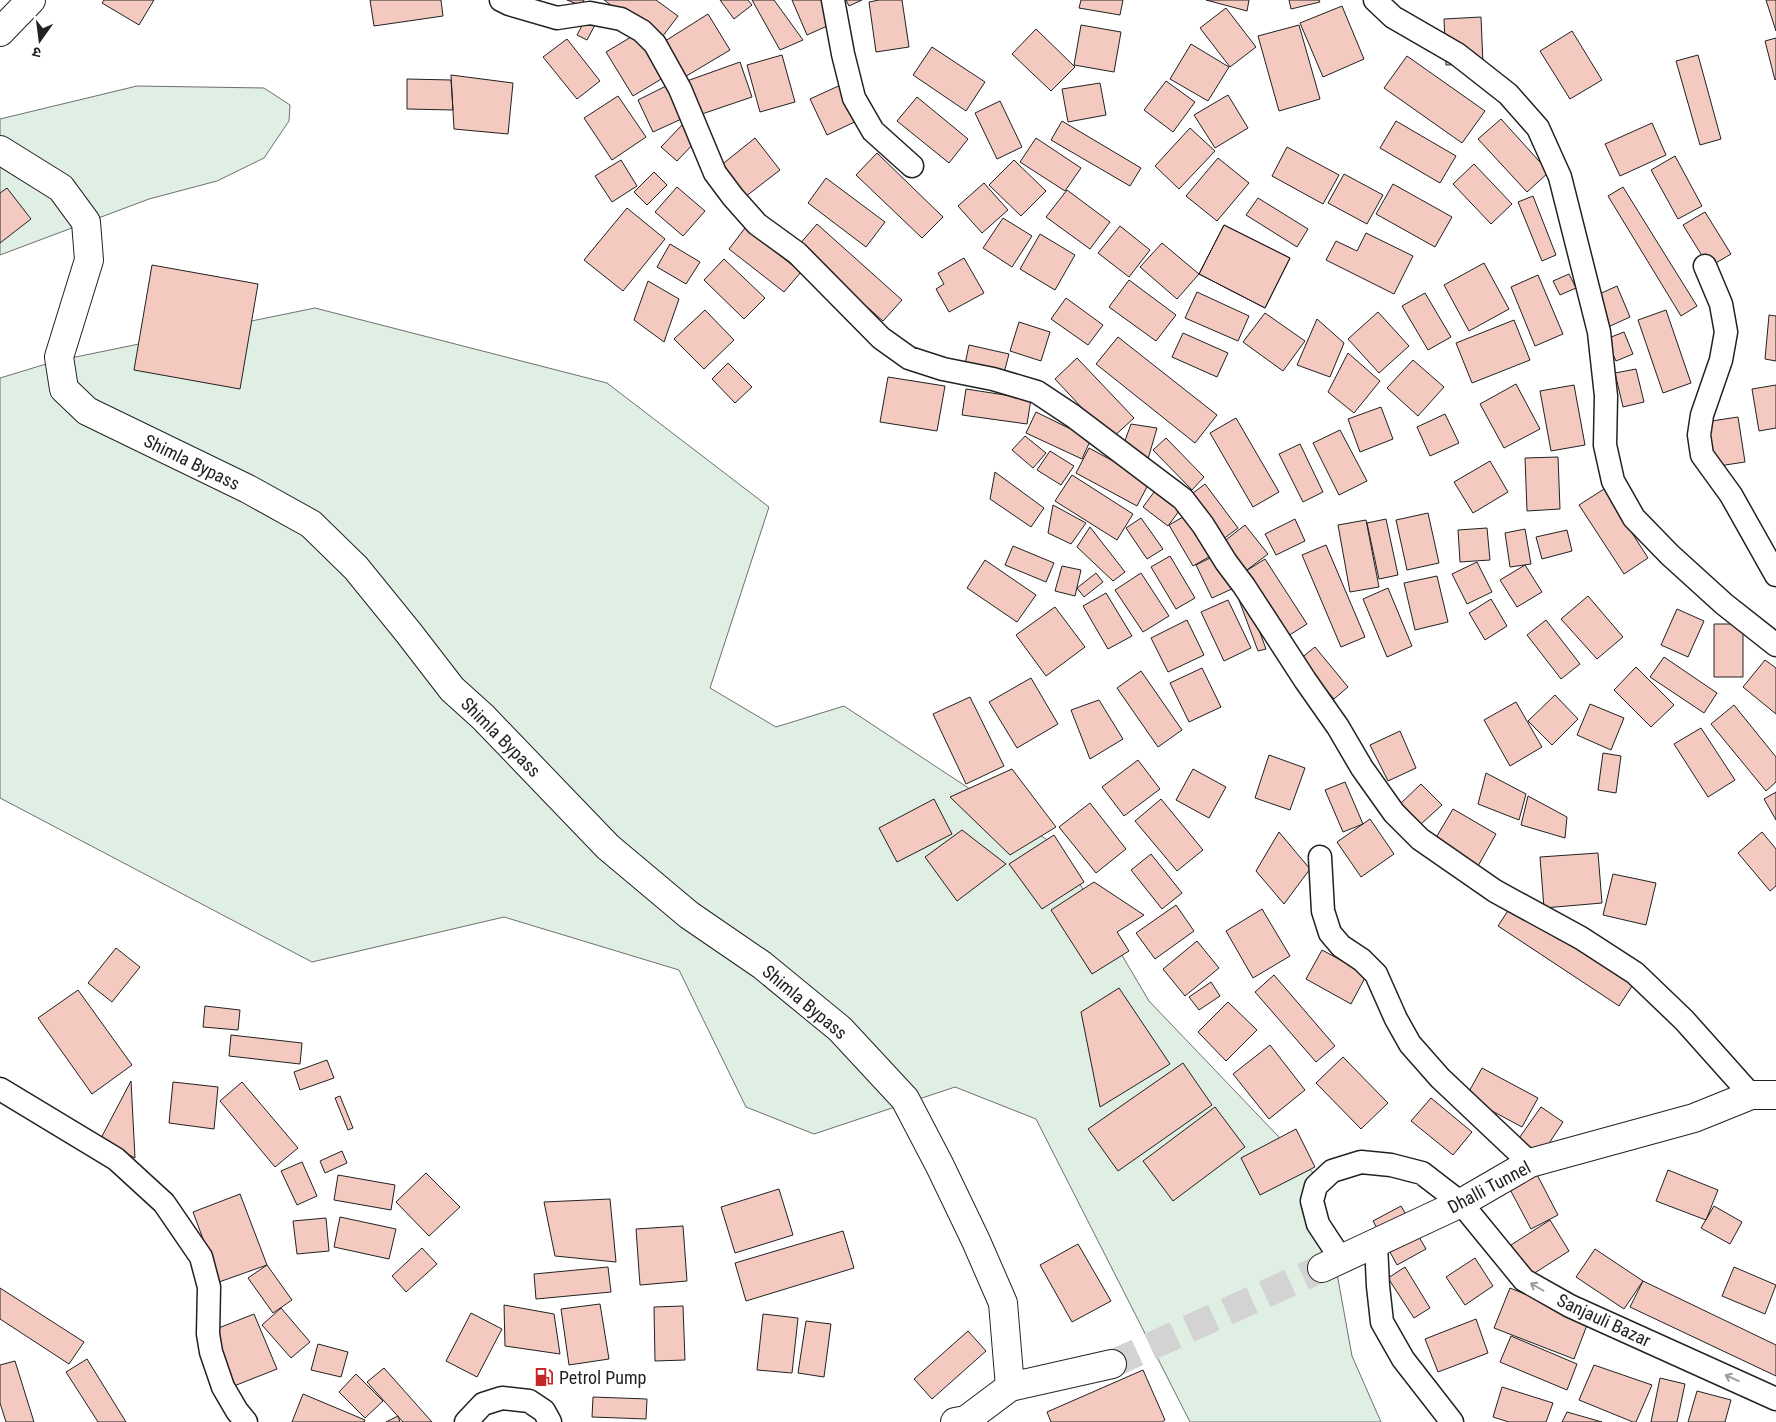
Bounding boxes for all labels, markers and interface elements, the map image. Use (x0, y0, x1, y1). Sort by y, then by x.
north arrow (15, 15, 65, 65)
text: उ (30, 44, 43, 61)
street label: Shimla Bypass (141, 430, 243, 494)
street label: Shimla Bypass (457, 693, 545, 781)
street label: Shimla Bypass (758, 961, 852, 1043)
street label: Dhalli Tunnel (1444, 1156, 1534, 1218)
one-way arrow (1531, 1282, 1545, 1292)
street label: Sanjauli Bazar (1554, 1289, 1655, 1351)
fuel station icon: Petrol Pump (533, 1366, 555, 1388)
place label: Petrol Pump (559, 1367, 646, 1388)
one-way arrow (1725, 1373, 1740, 1383)

